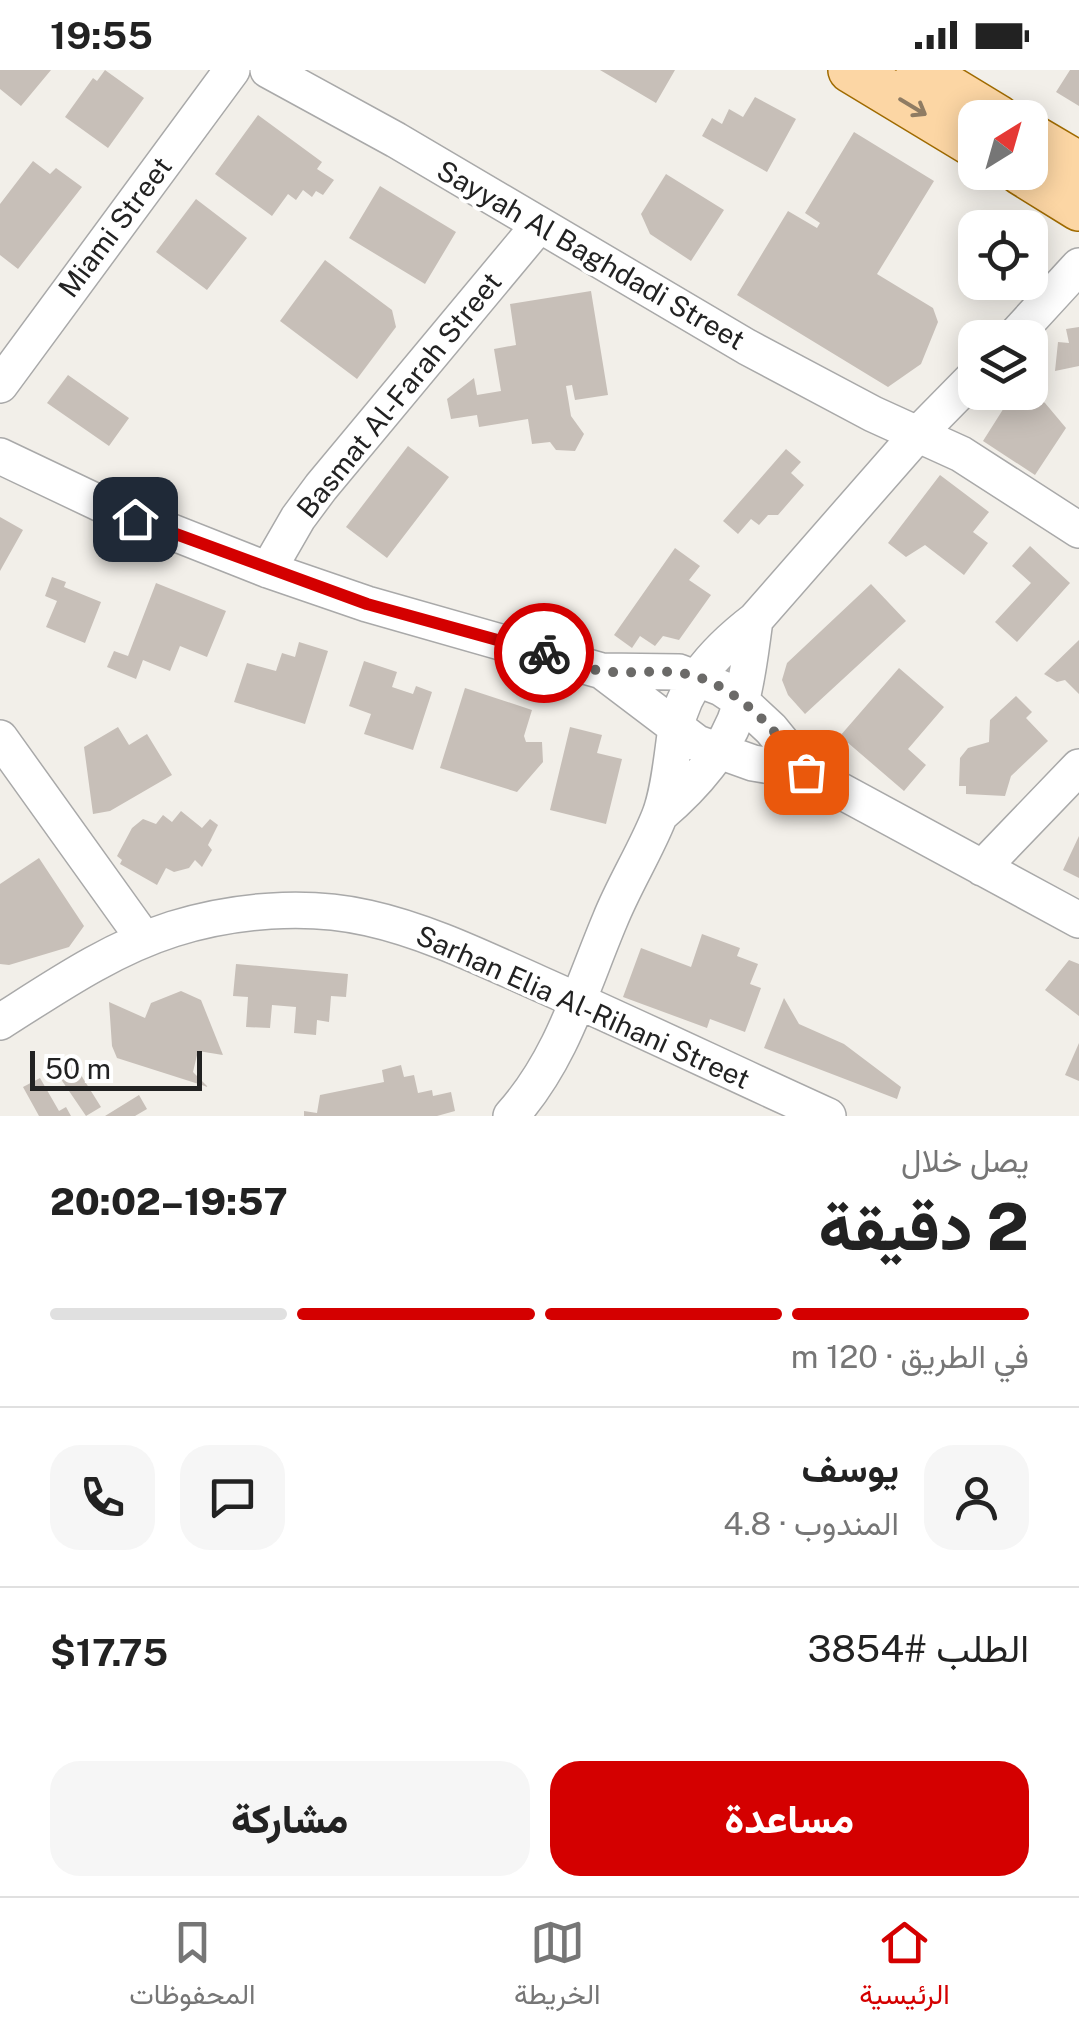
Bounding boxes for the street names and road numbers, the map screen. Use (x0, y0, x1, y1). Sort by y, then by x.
street label: Miami Street (51, 150, 178, 303)
street label: Sayyah Al Baghdadi Street (432, 153, 751, 356)
street label: Basmat Al-Farah Street (290, 265, 508, 524)
street label: Sarhan Elia Al-Rihani Street (411, 918, 755, 1095)

